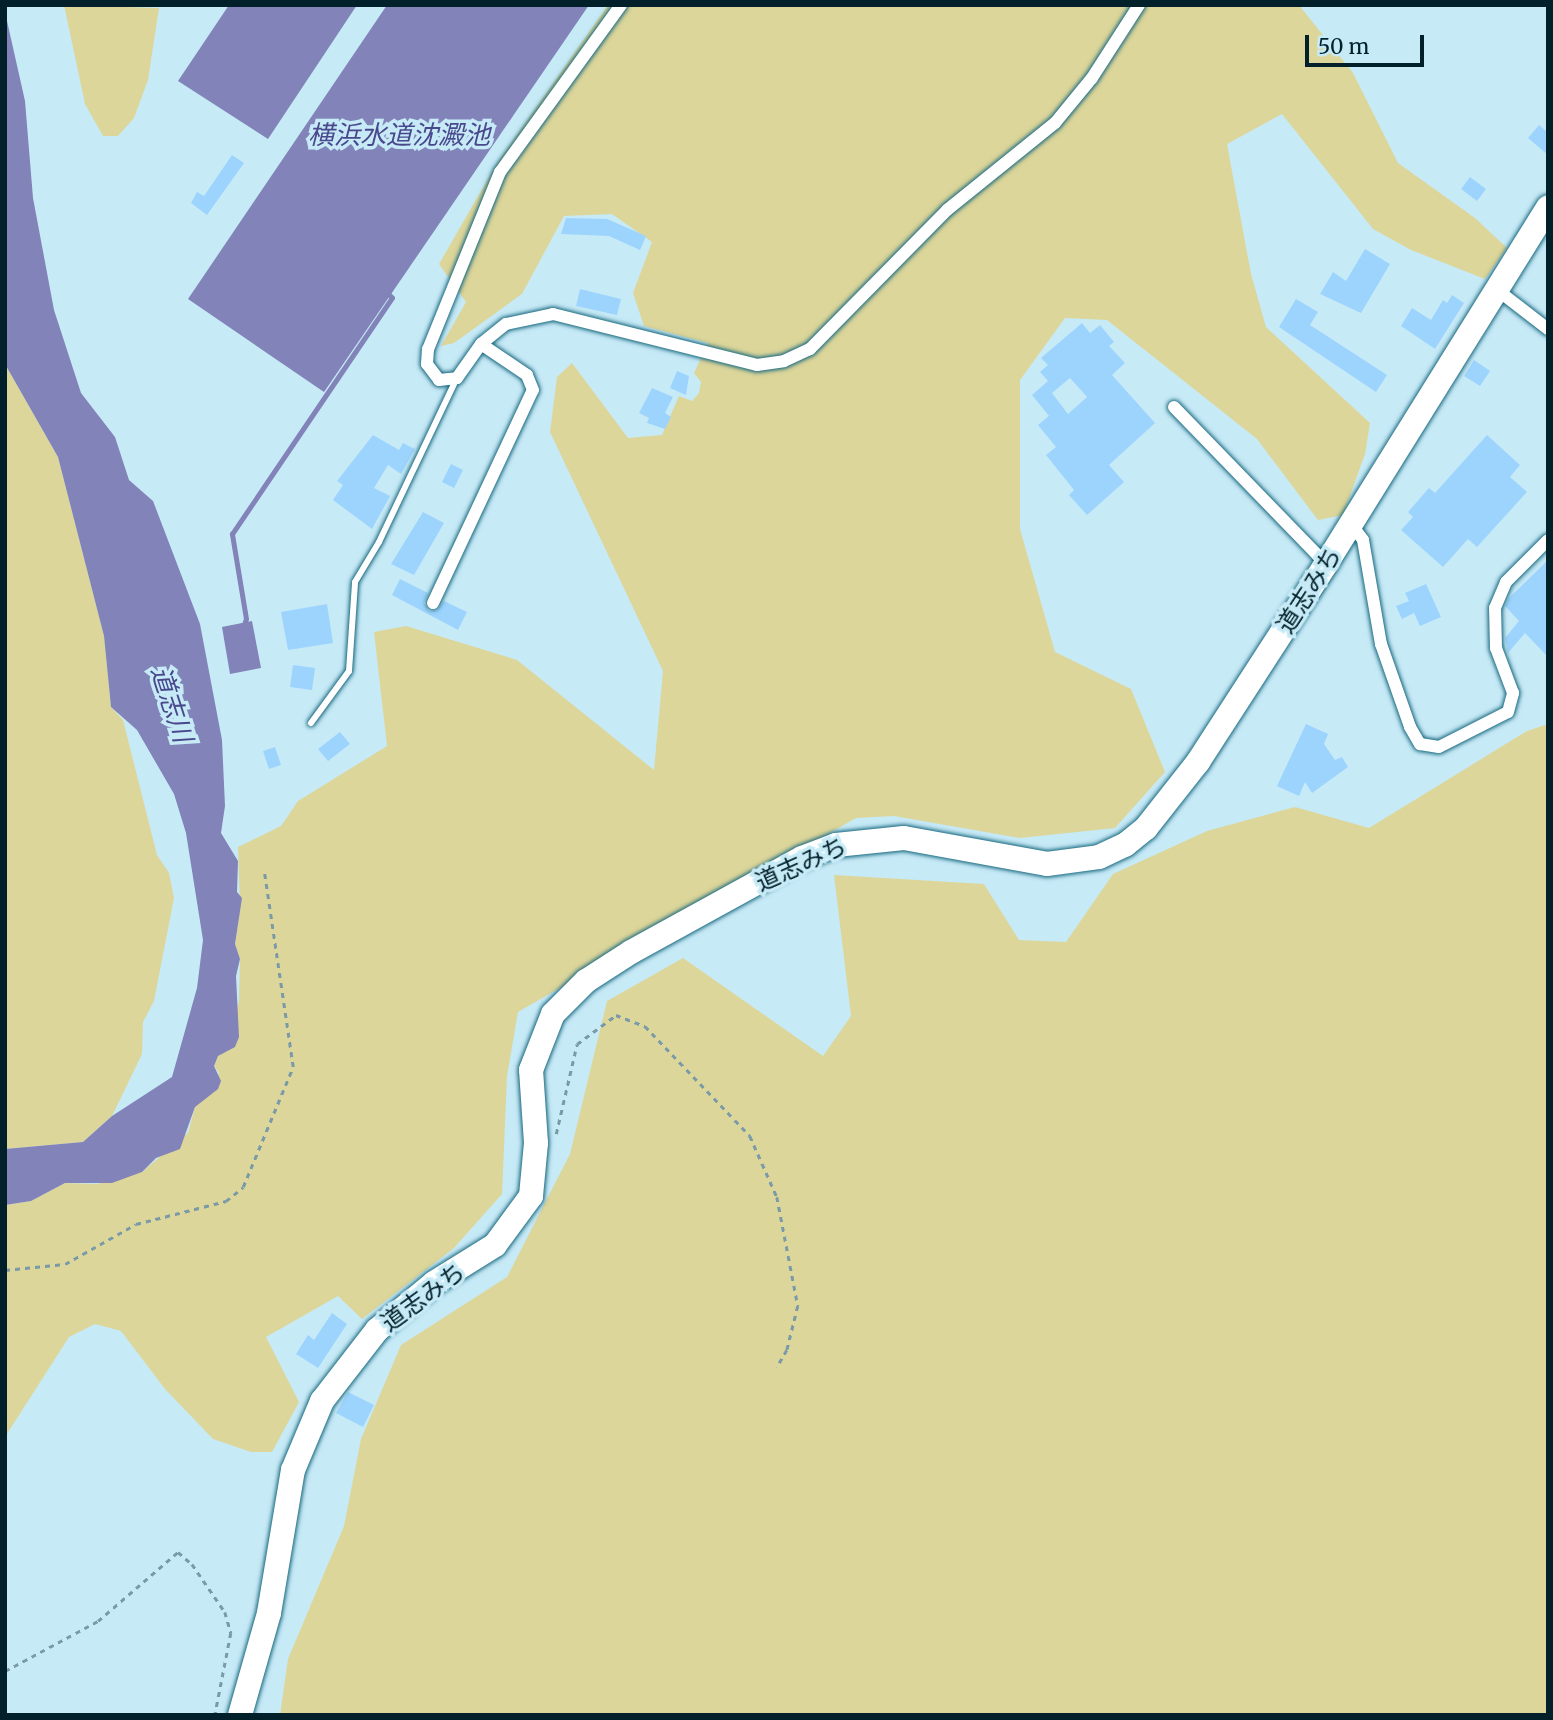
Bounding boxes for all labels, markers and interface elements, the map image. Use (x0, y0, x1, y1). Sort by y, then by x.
scale bar (1308, 21, 1427, 65)
text: 50 m (1318, 33, 1369, 60)
water label: 横浜水道沈澱池 (308, 119, 490, 151)
street label: 道志みち (1271, 542, 1347, 638)
water label: 道志川 (145, 662, 199, 746)
street label: 道志みち (751, 831, 851, 897)
street label: 道志みち (376, 1257, 470, 1337)

